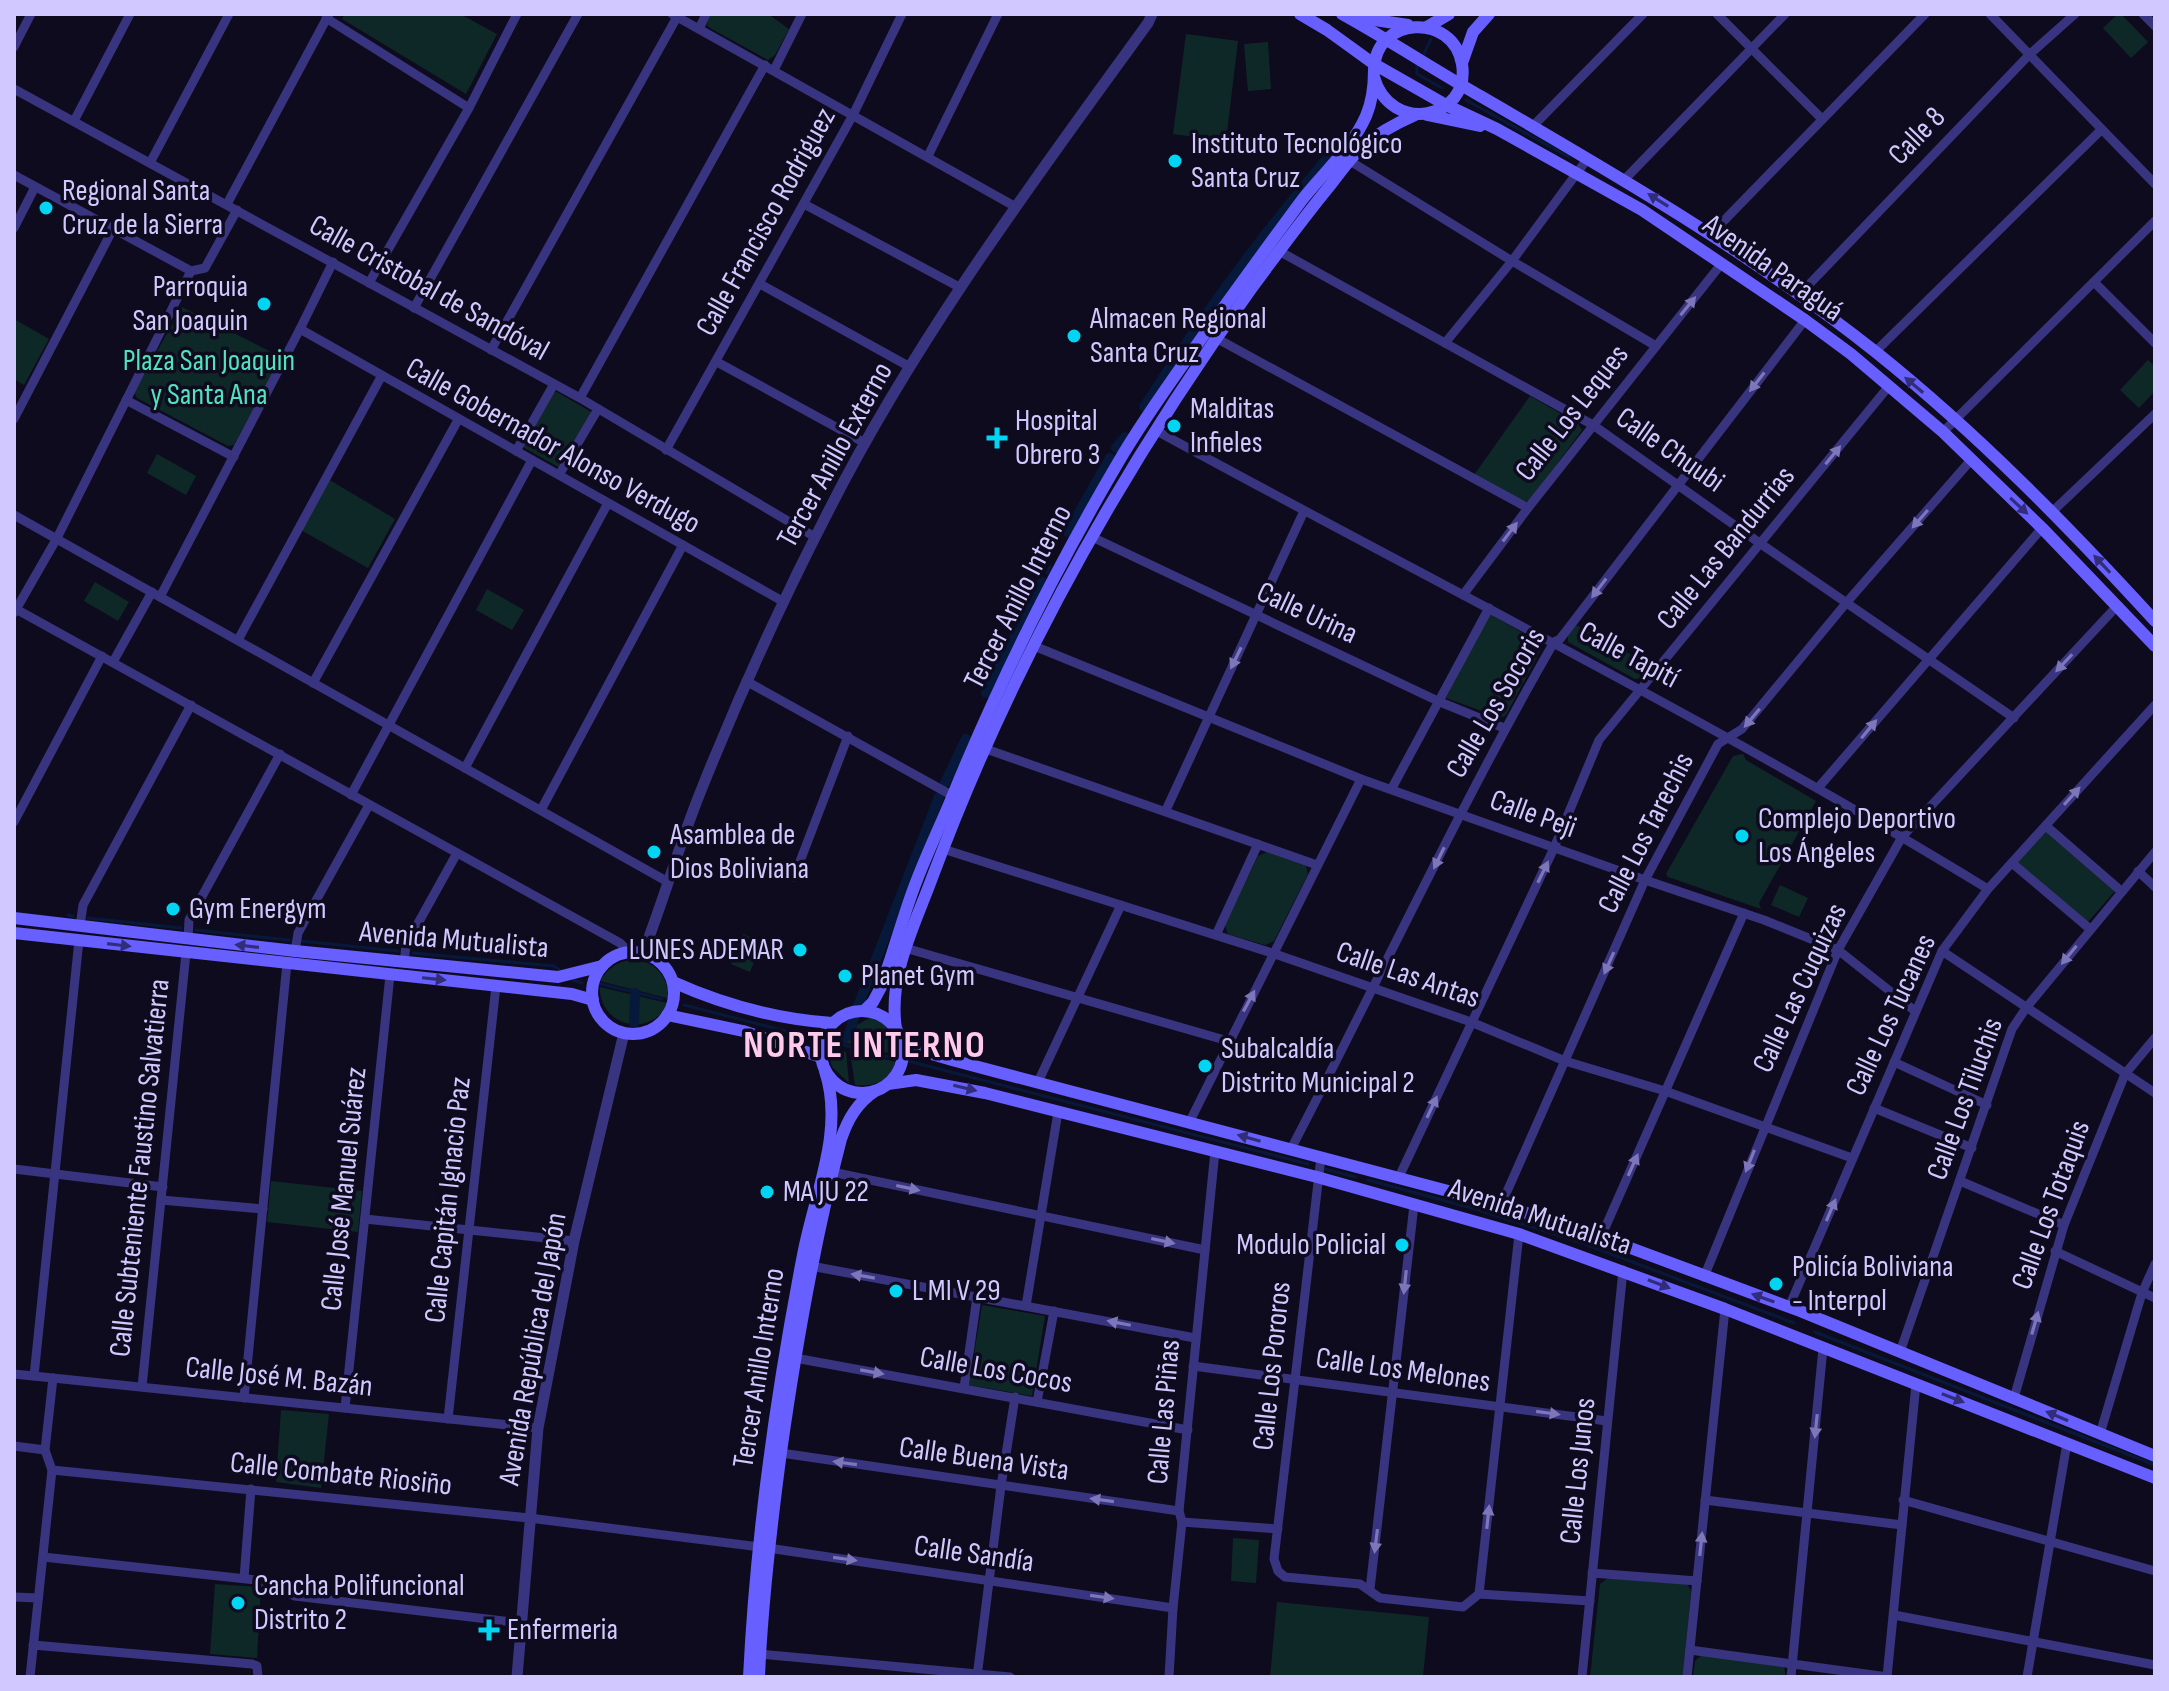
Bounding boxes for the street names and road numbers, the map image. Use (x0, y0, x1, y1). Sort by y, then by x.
street label: Calle 8 (1881, 99, 1953, 173)
street label: Calle Francisco Rodriguez (688, 102, 844, 342)
street label: Avenida Paraguá (1695, 206, 1850, 329)
street label: Calle Cristobal de Sandóval (303, 207, 555, 369)
street label: Calle Los Leques (1508, 338, 1636, 488)
street label: Calle Gobernador Alonso Verdugo (399, 350, 707, 542)
street label: Tercer Anillo Externo (769, 356, 901, 554)
street label: Calle Chuubi (1609, 400, 1731, 500)
street label: Calle Las Bandurrias (1649, 459, 1803, 637)
street label: Tercer Anillo Interno (956, 499, 1080, 695)
street label: Calle Urina (1251, 574, 1363, 652)
street label: Calle Tapití (1573, 614, 1686, 696)
street label: Calle Los Socoris (1439, 622, 1553, 784)
street label: Calle Los Tarechis (1590, 747, 1702, 919)
street label: Calle Peji (1485, 782, 1581, 846)
street label: Calle Las Cuquizas (1745, 898, 1855, 1078)
street label: Avenida Mutualista (357, 914, 550, 966)
street label: Calle Los Tucanes (1838, 929, 1944, 1101)
street label: Calle Las Antas (1331, 934, 1485, 1016)
street label: Calle Subteniente Faustino Salvatierra (102, 977, 178, 1359)
street label: Calle Los Tiluchis (1919, 1013, 2011, 1185)
street label: Calle José Manuel Suárez (313, 1065, 375, 1313)
street label: Calle Capitán Ignacio Paz (417, 1075, 479, 1325)
street label: Calle Los Totaquis (2004, 1116, 2098, 1294)
street label: Avenida Mutualista (1443, 1170, 1636, 1263)
street label: Avenida República del Japón (491, 1210, 575, 1489)
street label: Tercer Anillo Interno (725, 1265, 793, 1471)
street label: Calle Los Pororos (1245, 1280, 1299, 1452)
street label: Calle Las Piñas (1140, 1338, 1188, 1486)
street label: Calle Los Cocos (917, 1339, 1075, 1401)
street label: Calle Los Melones (1313, 1340, 1493, 1400)
street label: Calle José M. Bazán (184, 1349, 374, 1405)
street label: Calle Los Junos (1552, 1396, 1604, 1546)
street label: Calle Buena Vista (897, 1429, 1071, 1489)
street label: Calle Combate Riosiño (228, 1444, 454, 1504)
street label: Calle Sandía (912, 1528, 1036, 1580)

